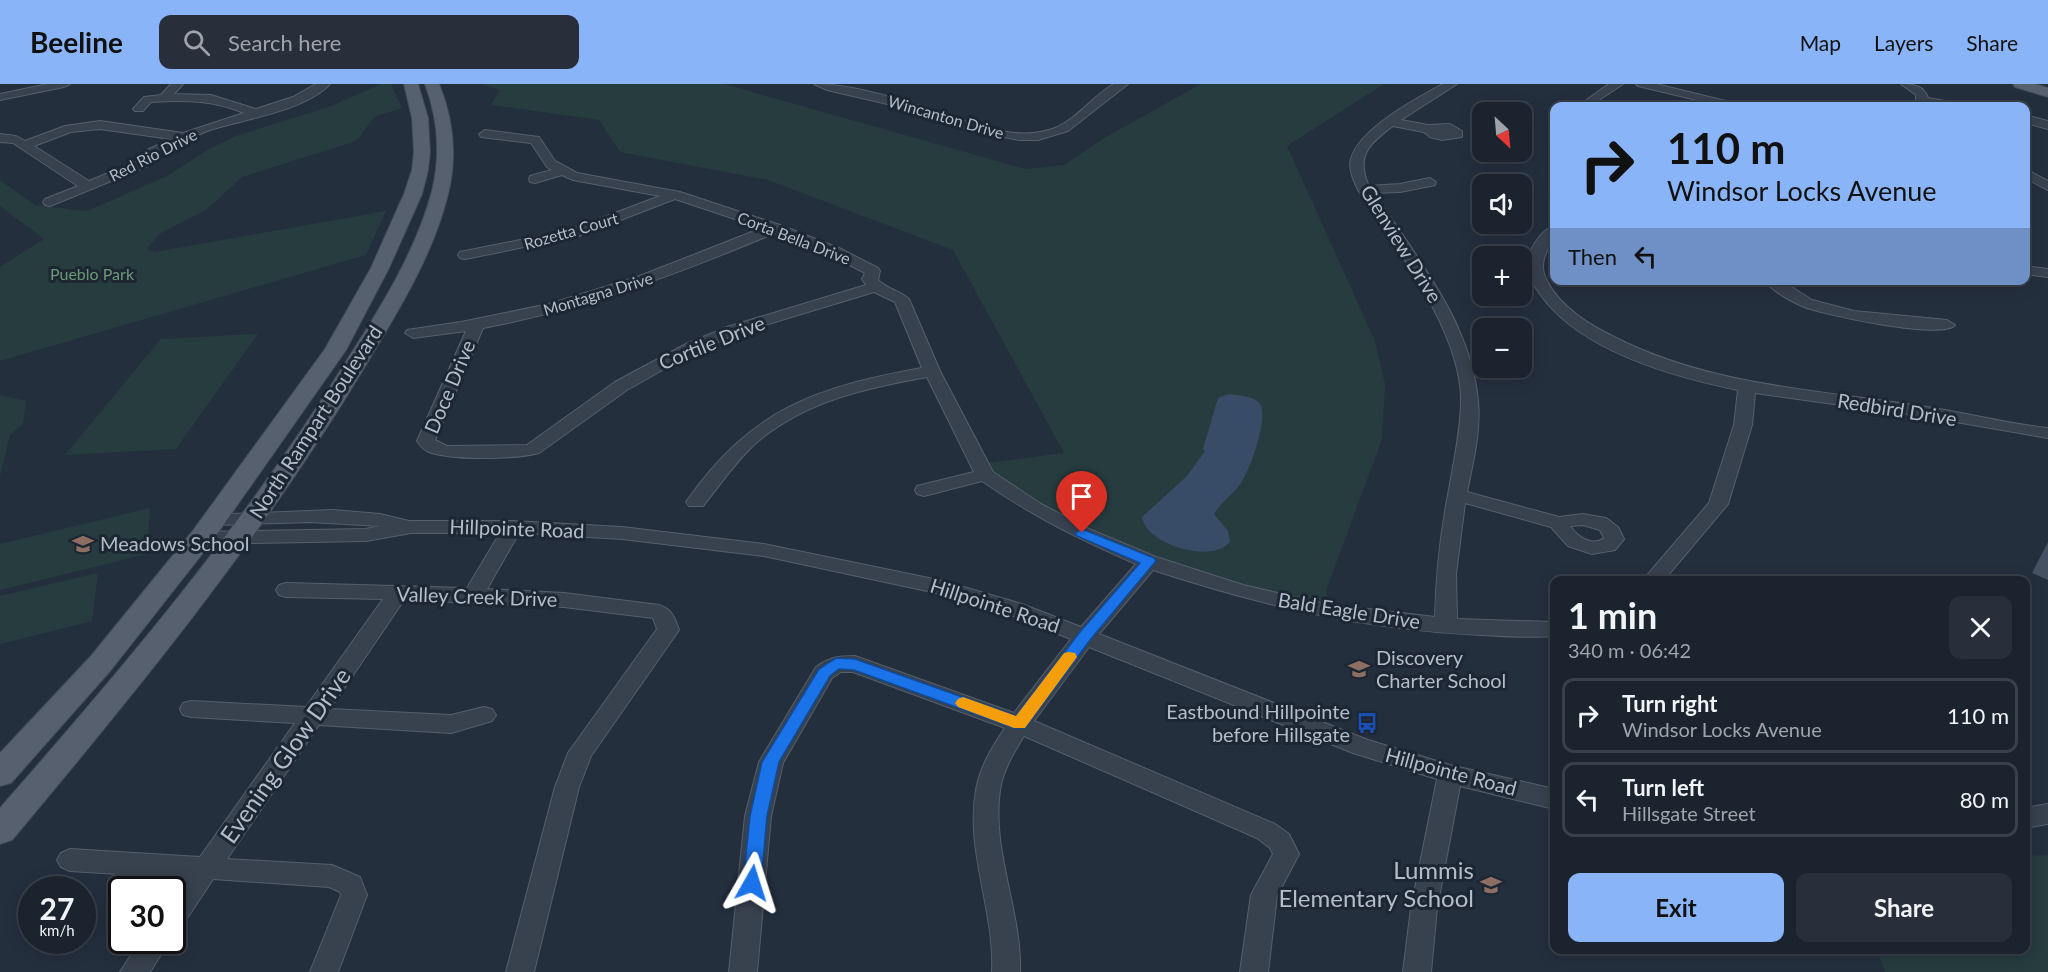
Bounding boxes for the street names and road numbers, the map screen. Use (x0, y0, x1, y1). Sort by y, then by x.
street label: Wincanton Drive (886, 91, 1006, 142)
street label: Red Rio Drive (106, 124, 200, 185)
street label: Glenview Drive (1356, 180, 1448, 307)
street label: Corta Bella Drive (735, 207, 853, 268)
street label: Rozetta Court (522, 208, 620, 253)
street label: Montagna Drive (541, 268, 655, 319)
street label: Cortile Drive (655, 310, 768, 374)
street label: North Rampart Boulevard (244, 321, 386, 522)
street label: Doce Drive (419, 336, 479, 437)
street label: Redbird Drive (1836, 388, 1959, 430)
street label: Hillpointe Road (449, 514, 585, 542)
street label: Hillpointe Road (927, 573, 1063, 637)
street label: Valley Creek Drive (396, 581, 558, 611)
street label: Bald Eagle Drive (1276, 587, 1422, 633)
street label: Evening Glow Drive (213, 662, 356, 848)
street label: Hillpointe Road (1383, 742, 1520, 800)

